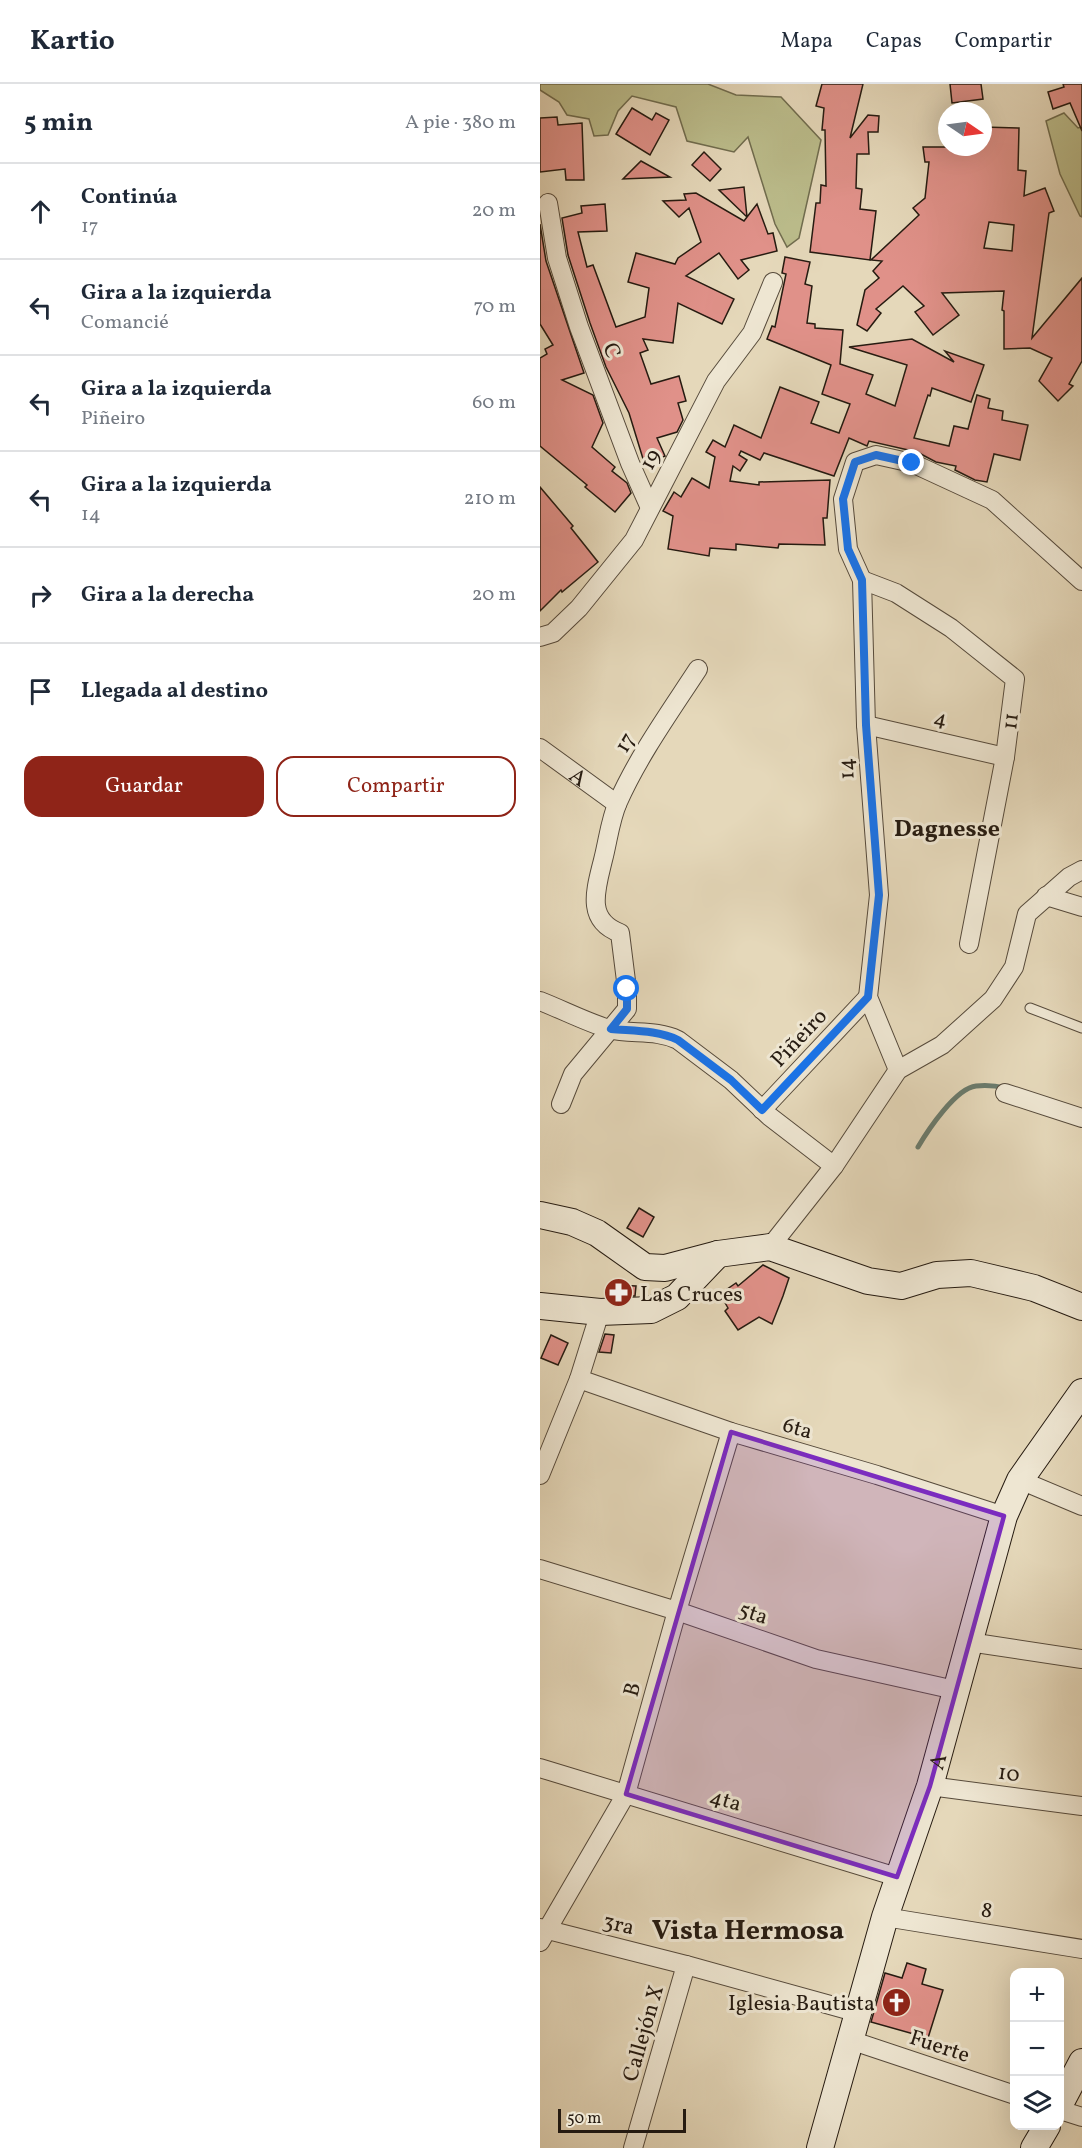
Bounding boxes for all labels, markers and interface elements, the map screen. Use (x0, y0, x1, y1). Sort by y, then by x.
text: Kartio (30, 22, 115, 61)
text: Mapa (781, 27, 833, 56)
text: Capas (866, 27, 922, 56)
text: Compartir (955, 27, 1052, 56)
north arrow (938, 102, 992, 156)
text: 5 min (24, 105, 93, 141)
text: A pie · 380 m (405, 109, 516, 137)
text: Continúa (81, 182, 178, 213)
icon: ahead (24, 195, 57, 228)
text: 20 m (472, 197, 516, 225)
text: 17 (81, 213, 98, 241)
text: Gira a la izquierda (81, 278, 272, 309)
icon: left (24, 291, 57, 324)
text: 70 m (473, 293, 516, 321)
text: Comancié (81, 309, 169, 337)
street label: C (594, 339, 628, 363)
text: Gira a la izquierda (81, 374, 272, 405)
icon: left (24, 387, 57, 420)
text: 60 m (472, 389, 516, 417)
text: Piñeiro (81, 405, 145, 433)
street label: 19 (633, 444, 670, 476)
route end (898, 449, 924, 475)
text: Gira a la izquierda (81, 470, 272, 501)
icon: left (24, 483, 57, 516)
text: 210 m (464, 485, 516, 513)
text: 14 (81, 501, 101, 529)
icon: right (24, 579, 57, 612)
text: Gira a la derecha (81, 580, 254, 611)
text: 20 m (472, 581, 516, 609)
icon: arrive (24, 675, 57, 708)
text: Llegada al destino (81, 676, 268, 707)
street label: 4 (931, 703, 950, 736)
street label: 11 (995, 711, 1028, 732)
street label: 17 (608, 727, 644, 760)
button: Guardar (24, 756, 264, 817)
button: Compartir (276, 756, 516, 817)
street label: 14 (831, 757, 864, 781)
street label: A (562, 761, 593, 795)
district label: Dagnesse (894, 813, 1000, 847)
route start (613, 975, 639, 1001)
street label: Piñeiro (764, 1002, 835, 1075)
pharmacy icon: Las Cruces (603, 1277, 635, 1309)
place label: Las Cruces (640, 1280, 743, 1311)
street label: 6ta (779, 1410, 816, 1448)
street label: 5ta (734, 1595, 772, 1634)
street label: B (617, 1679, 650, 1700)
street label: A (922, 1750, 956, 1774)
street label: 10 (996, 1758, 1021, 1791)
street label: 4ta (706, 1782, 745, 1821)
street label: 8 (979, 1895, 995, 1928)
street label: 3ra (599, 1907, 637, 1944)
district label: Vista Hermosa (652, 1912, 844, 1951)
map controls (1010, 1968, 1064, 2130)
button: + (1010, 1968, 1064, 2022)
street label: Callejón X (616, 1982, 673, 2086)
church icon: Iglesia Bautista (880, 1986, 912, 2018)
place label: Iglesia Bautista (728, 1989, 875, 2020)
button: − (1010, 2022, 1064, 2076)
street label: Fuerte (905, 2023, 973, 2072)
button: layers (1010, 2076, 1064, 2130)
scale bar (558, 2106, 686, 2134)
text: 50 m (567, 2108, 601, 2130)

